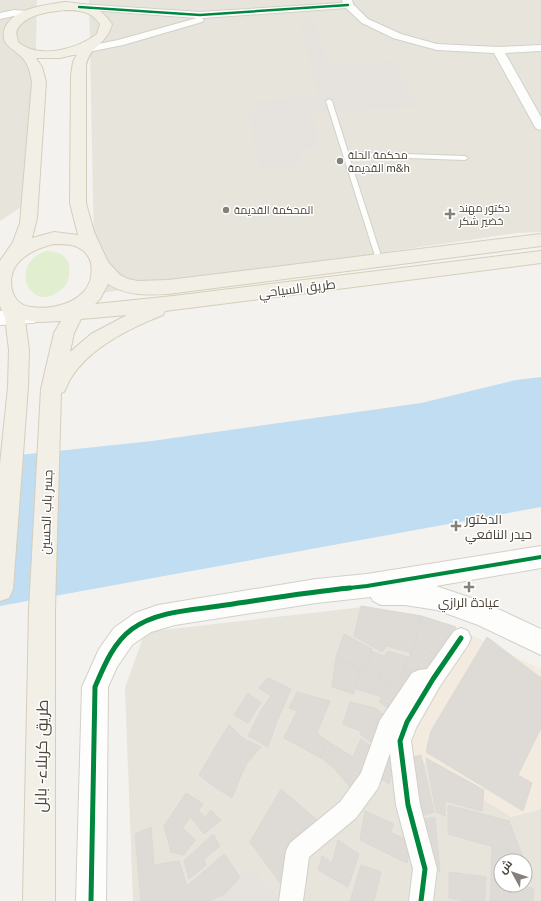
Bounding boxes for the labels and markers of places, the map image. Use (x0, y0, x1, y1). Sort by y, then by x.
place label: محكمة الحلة القديمة m&h (348, 149, 410, 174)
marker: محكمة الحلة القديمة m&h (335, 156, 345, 166)
place label: دكتور مهند خضير شكر (458, 202, 510, 228)
place label: المحكمة القديمة (234, 204, 313, 216)
marker: المحكمة القديمة (221, 205, 231, 215)
marker: دكتور مهند خضير شكر (444, 208, 456, 220)
place label: الدكتور حيدر النافعي (464, 512, 532, 545)
marker: الدكتور حيدر النافعي (450, 520, 462, 532)
marker: عيادة الرازي (463, 581, 475, 593)
place label: عيادة الرازي (438, 595, 500, 613)

